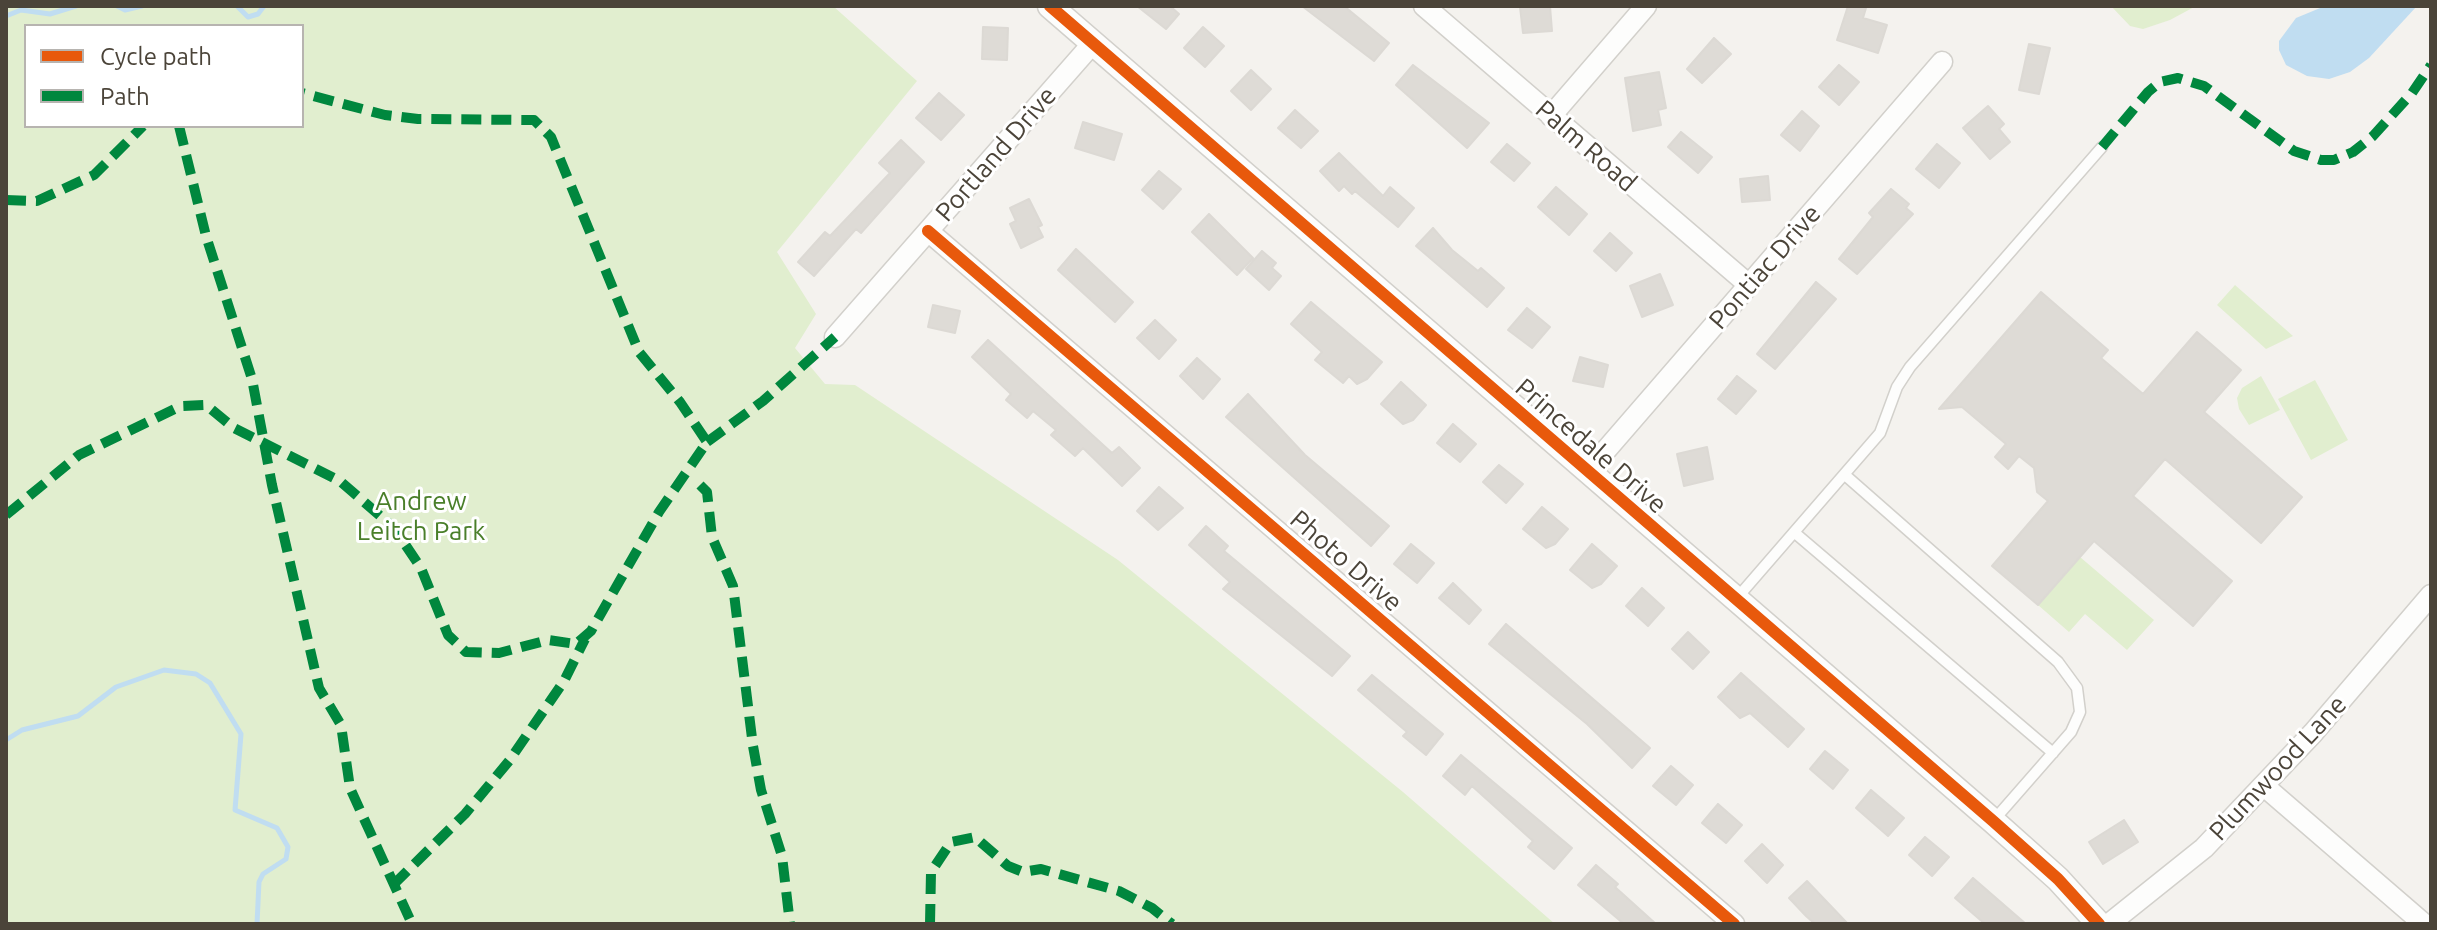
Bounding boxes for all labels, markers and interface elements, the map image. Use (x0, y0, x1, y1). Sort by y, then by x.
legend (24, 24, 304, 128)
text: Cycle path (100, 43, 212, 70)
street label: Portland Drive (929, 80, 1063, 228)
text: Path (100, 83, 150, 110)
street label: Palm Road (1529, 94, 1643, 198)
street label: Pontiac Drive (1702, 198, 1828, 336)
street label: Princedale Drive (1509, 372, 1673, 520)
park label: Andrew Leitch Park (357, 485, 485, 546)
street label: Photo Drive (1284, 504, 1408, 618)
street label: Plumwood Lane (2203, 689, 2353, 847)

